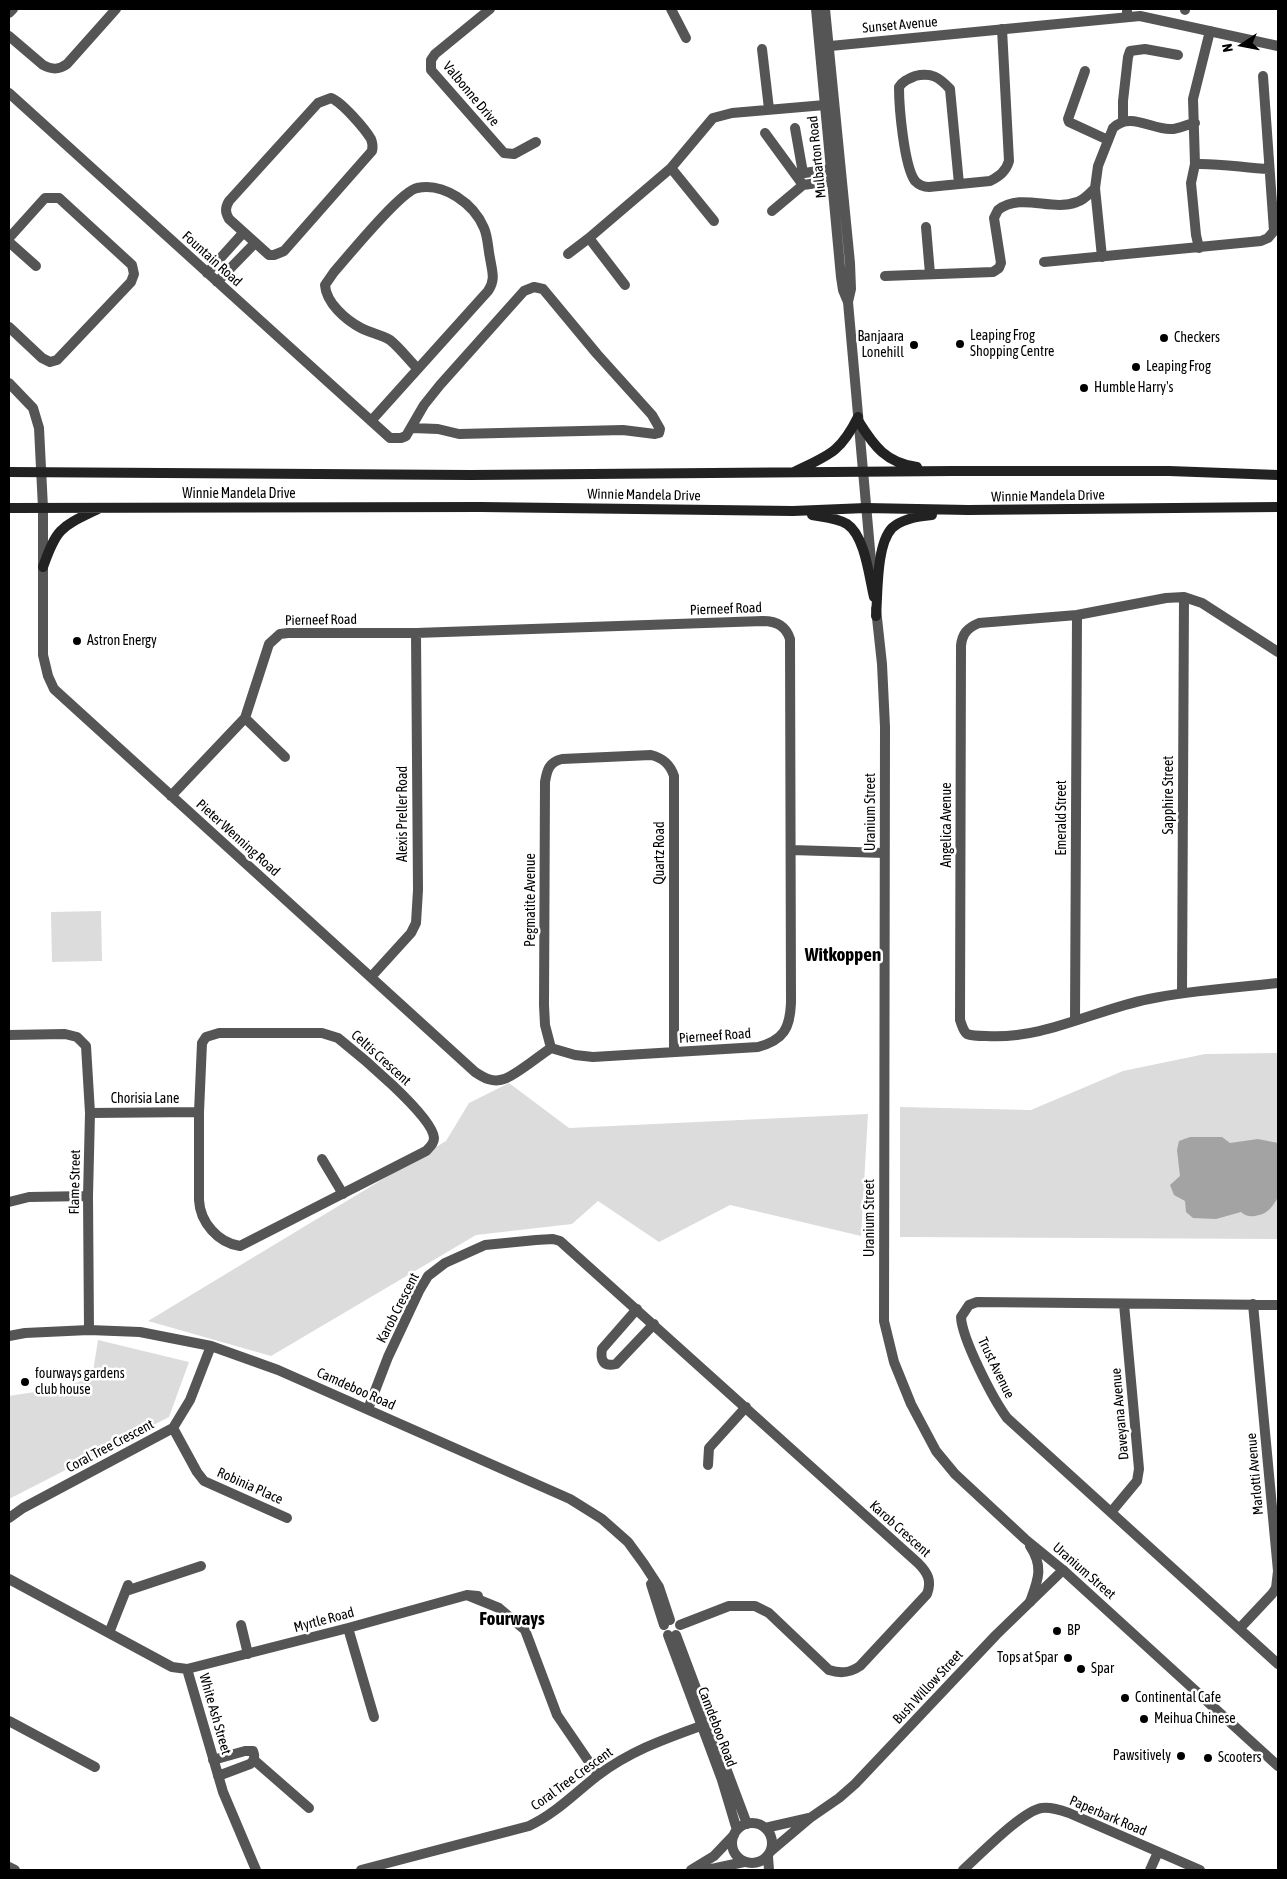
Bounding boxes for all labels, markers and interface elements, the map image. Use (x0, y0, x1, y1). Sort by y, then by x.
street label: Sunset Avenue (862, 13, 938, 37)
north arrow (1217, 20, 1267, 70)
text: N (1219, 42, 1236, 53)
street label: Valbonne Drive (439, 58, 503, 130)
street label: Mulbarton Road (804, 115, 830, 199)
street label: Fountain Road (179, 228, 245, 290)
place label: Leaping Frog Shopping Centre (970, 328, 1054, 361)
place label: Banjaara Lonehill (857, 329, 904, 362)
place label: Checkers (1174, 330, 1220, 346)
marker: Checkers (1158, 332, 1170, 344)
marker: Leaping Frog Shopping Centre (954, 338, 966, 350)
marker: Banjaara Lonehill (908, 339, 920, 351)
place label: Leaping Frog (1146, 359, 1211, 375)
marker: Leaping Frog (1130, 361, 1142, 373)
place label: Humble Harry's (1094, 380, 1173, 396)
marker: Humble Harry's (1078, 382, 1090, 394)
street label: Winnie Mandela Drive (182, 486, 296, 502)
street label: Winnie Mandela Drive (587, 486, 701, 504)
street label: Winnie Mandela Drive (991, 487, 1105, 505)
street label: Pierneef Road (690, 599, 762, 619)
street label: Pierneef Road (285, 611, 357, 629)
place label: Astron Energy (87, 633, 157, 649)
marker: Astron Energy (71, 635, 83, 647)
street label: Sapphire Street (1161, 756, 1177, 834)
street label: Alexis Preller Road (395, 766, 411, 862)
street label: Uranium Street (863, 773, 879, 851)
street label: Emerald Street (1054, 780, 1070, 856)
street label: Angelica Avenue (939, 782, 955, 868)
street label: Pieter Wenning Road (193, 796, 283, 880)
street label: Quartz Road (652, 821, 668, 885)
street label: Pegmatite Avenue (523, 853, 539, 947)
district label: Witkoppen (805, 944, 881, 966)
street label: Pierneef Road (678, 1025, 752, 1047)
street label: Celtis Crescent (348, 1027, 414, 1089)
street label: Chorisia Lane (111, 1091, 179, 1107)
street label: Flame Street (66, 1149, 84, 1215)
street label: Uranium Street (862, 1179, 878, 1257)
street label: Karob Crescent (373, 1270, 423, 1346)
street label: Trust Avenue (974, 1335, 1018, 1401)
street label: Camdeboo Road (314, 1364, 398, 1414)
place label: fourways gardens club house (35, 1366, 125, 1398)
street label: Daveyana Avenue (1108, 1367, 1132, 1461)
marker: fourways gardens club house (19, 1376, 31, 1388)
street label: Coral Tree Crescent (63, 1416, 157, 1476)
street label: Marlotti Avenue (1243, 1432, 1267, 1516)
street label: Robinia Place (214, 1464, 286, 1508)
street label: Karob Crescent (866, 1497, 934, 1561)
street label: Uranium Street (1049, 1539, 1119, 1603)
street label: Myrtle Road (292, 1604, 356, 1636)
district label: Fourways (479, 1608, 545, 1630)
place label: BP (1067, 1623, 1080, 1639)
marker: BP (1051, 1625, 1063, 1637)
street label: Bush Willow Street (889, 1646, 967, 1728)
place label: Tops at Spar (997, 1650, 1058, 1666)
marker: Tops at Spar (1062, 1652, 1074, 1664)
place label: Spar (1091, 1661, 1114, 1677)
marker: Spar (1075, 1663, 1087, 1675)
street label: White Ash Street (195, 1672, 235, 1756)
street label: Camdeboo Road (694, 1685, 740, 1769)
place label: Continental Cafe (1135, 1690, 1221, 1706)
marker: Continental Cafe (1119, 1692, 1131, 1704)
place label: Meihua Chinese (1154, 1711, 1236, 1727)
marker: Meihua Chinese (1138, 1713, 1150, 1725)
street label: Coral Tree Crescent (528, 1744, 616, 1814)
place label: Pawsitively (1113, 1748, 1171, 1764)
marker: Pawsitively (1175, 1750, 1187, 1762)
place label: Scooters (1218, 1750, 1262, 1766)
marker: Scooters (1202, 1752, 1214, 1764)
street label: Paperbark Road (1067, 1792, 1149, 1840)

